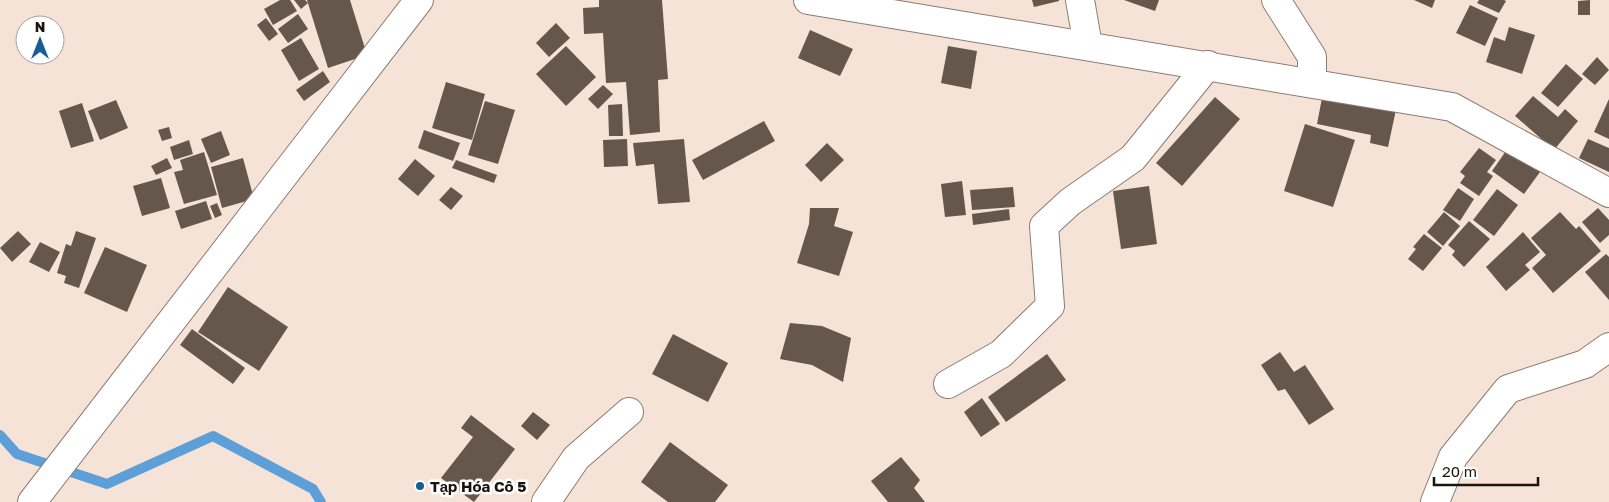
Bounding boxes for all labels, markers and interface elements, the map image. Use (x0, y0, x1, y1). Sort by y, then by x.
north arrow (15, 15, 65, 65)
text: N (35, 18, 45, 35)
scale bar (1434, 454, 1538, 486)
text: 20 m (1442, 462, 1477, 480)
place label: Tạp Hóa Cô 5 (430, 477, 526, 495)
marker: Tạp Hóa Cô 5 (414, 480, 426, 492)

